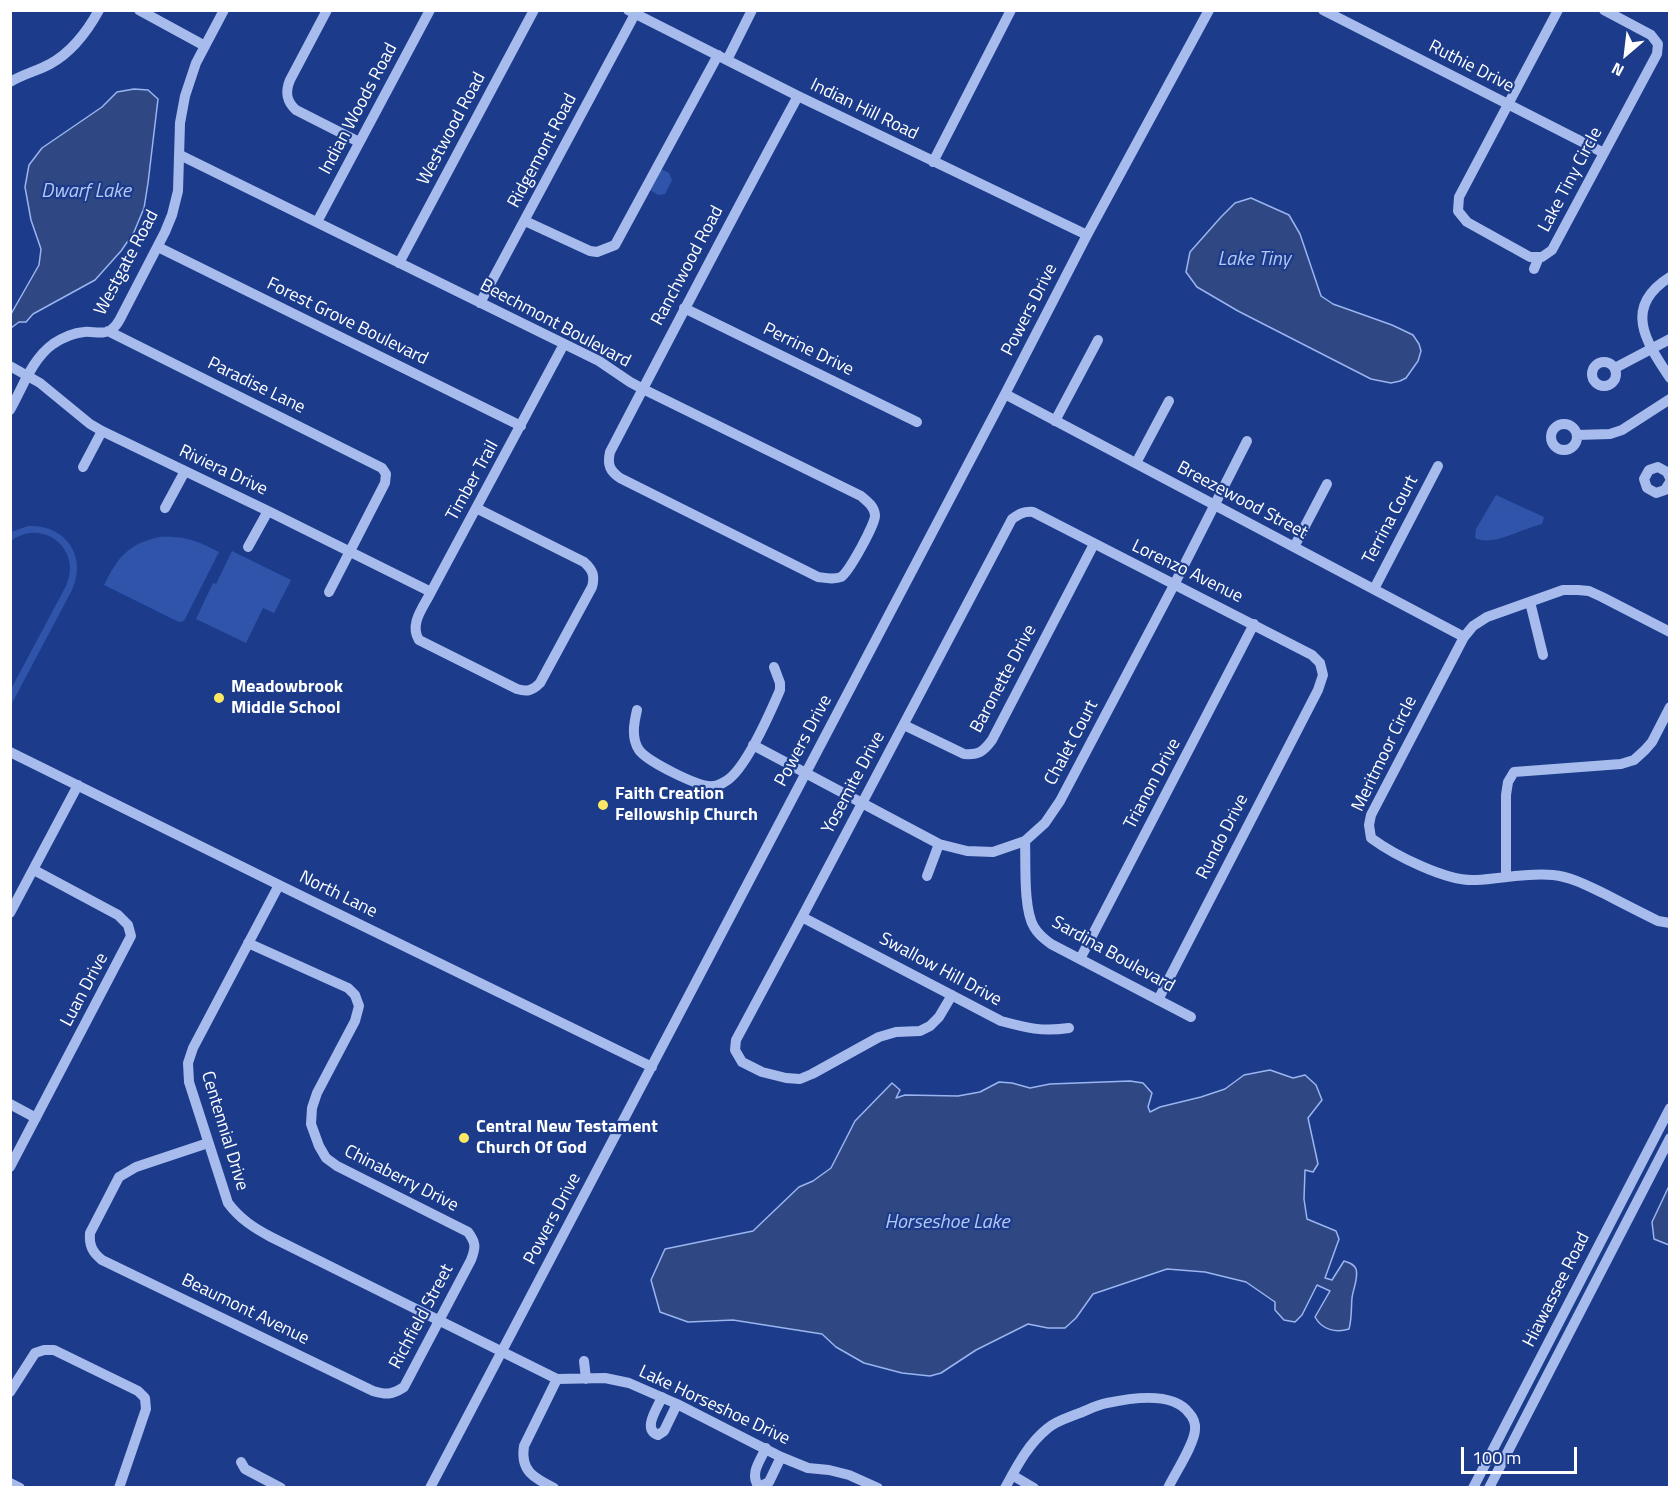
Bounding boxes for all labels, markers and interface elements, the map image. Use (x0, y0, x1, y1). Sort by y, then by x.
north arrow (1596, 24, 1656, 84)
street label: Ruthie Drive (1425, 36, 1517, 98)
street label: Indian Woods Road (315, 40, 403, 178)
text: N (1607, 57, 1628, 83)
street label: Westwood Road (413, 69, 491, 189)
street label: Indian Hill Road (806, 75, 922, 145)
street label: Ridgemont Road (504, 90, 582, 212)
street label: Lake Tiny Circle (1534, 124, 1608, 236)
water label: Dwarf Lake (41, 180, 131, 204)
street label: Ranchwood Road (647, 203, 729, 329)
street label: Westgate Road (90, 207, 164, 319)
water label: Lake Tiny (1217, 248, 1291, 272)
street label: Powers Drive (998, 260, 1062, 360)
street label: Forest Grove Boulevard (263, 274, 431, 370)
street label: Beechmont Boulevard (476, 275, 634, 373)
street label: Perrine Drive (759, 319, 857, 381)
street label: Paradise Lane (204, 353, 308, 419)
street label: Timber Trail (442, 437, 504, 525)
street label: Riviera Drive (175, 441, 271, 501)
street label: Breezewood Street (1173, 457, 1311, 545)
street label: Terrina Court (1359, 472, 1423, 568)
street label: Lorenzo Avenue (1128, 536, 1246, 608)
street label: Baronette Drive (966, 621, 1042, 737)
place label: Meadowbrook Middle School (231, 677, 343, 720)
marker: Meadowbrook Middle School (212, 691, 226, 705)
street label: Powers Drive (771, 691, 837, 791)
street label: Meritmoor Circle (1348, 693, 1422, 815)
street label: Chalet Court (1041, 697, 1103, 789)
street label: Yosemite Drive (818, 728, 890, 838)
street label: Trianon Drive (1120, 735, 1186, 833)
place label: Faith Creation Fellowship Church (615, 784, 758, 826)
street label: Rundo Drive (1192, 791, 1254, 883)
marker: Faith Creation Fellowship Church (596, 798, 610, 812)
street label: North Lane (295, 867, 381, 923)
street label: Sardina Boulevard (1048, 912, 1178, 998)
street label: Swallow Hill Drive (875, 929, 1005, 1011)
street label: Luan Drive (57, 950, 113, 1030)
street label: Centennial Drive (196, 1069, 252, 1193)
place label: Central New Testament Church Of God (476, 1117, 658, 1160)
marker: Central New Testament Church Of God (457, 1131, 471, 1145)
street label: Chinaberry Drive (340, 1141, 462, 1217)
street label: Powers Drive (520, 1169, 586, 1269)
water label: Horseshoe Lake (885, 1211, 1009, 1235)
street label: Hiawassee Road (1519, 1229, 1595, 1351)
street label: Richfield Street (385, 1261, 459, 1373)
street label: Beaumont Avenue (178, 1270, 312, 1350)
street label: Lake Horseshoe Drive (635, 1361, 793, 1451)
scale bar (1464, 1435, 1580, 1473)
text: 100 m (1472, 1444, 1521, 1471)

